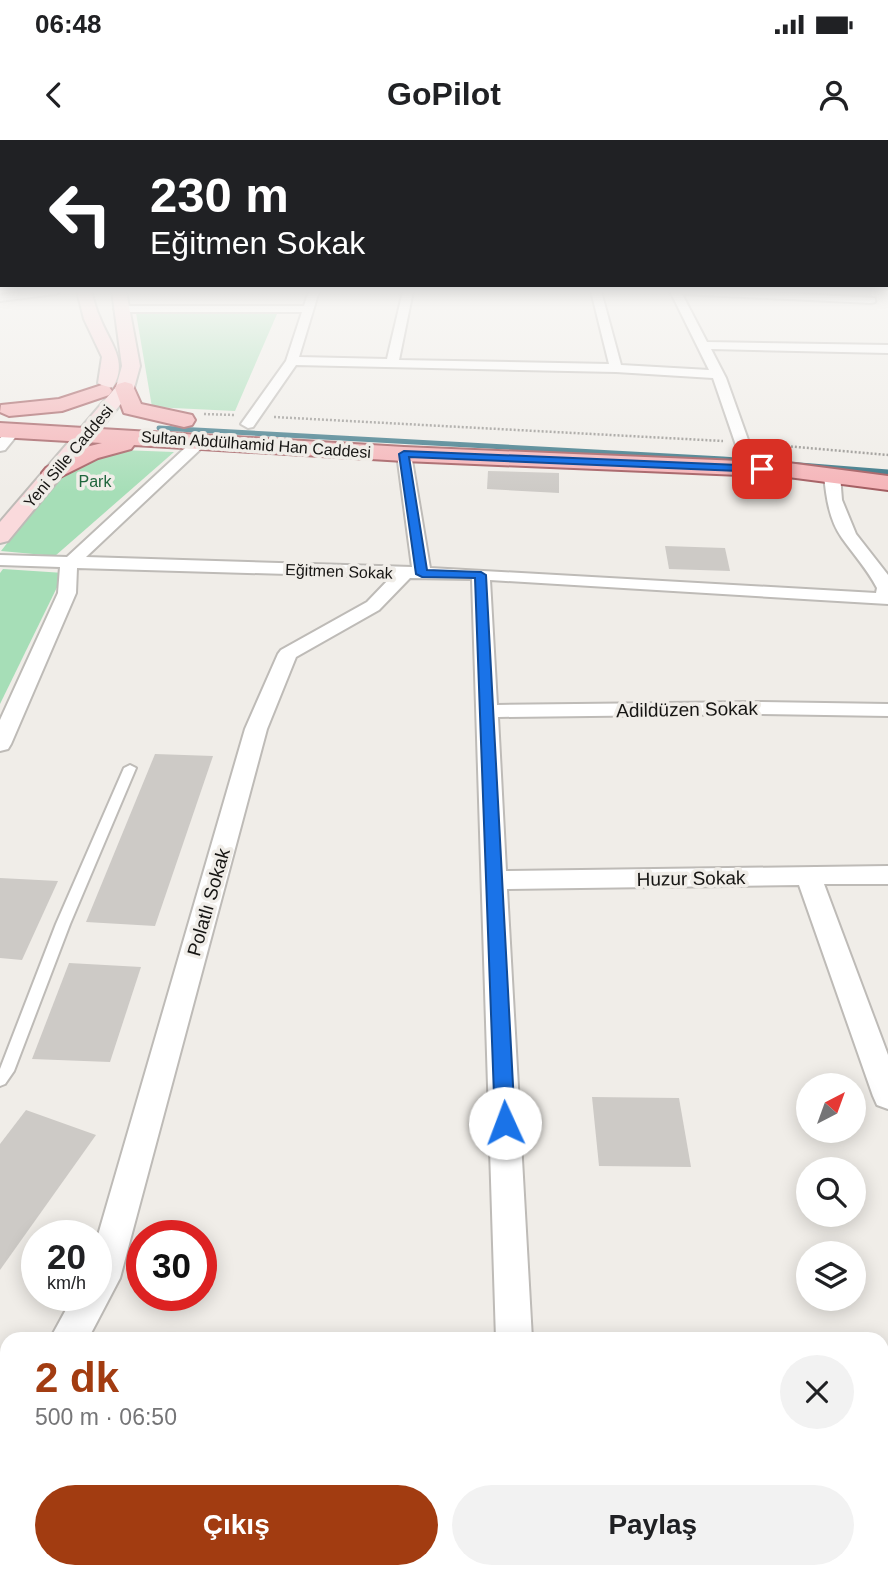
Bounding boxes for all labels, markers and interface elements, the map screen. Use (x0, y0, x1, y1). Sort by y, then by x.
text: 06:48 (35, 9, 102, 39)
icon: back (35, 76, 73, 114)
text: GoPilot (387, 76, 501, 112)
icon: person (815, 76, 853, 114)
icon: left (35, 168, 126, 259)
text: 230 m (150, 168, 289, 222)
text: Eğitmen Sokak (150, 225, 365, 261)
street label: Yeni Sille Caddesi (21, 402, 116, 511)
street label: Sultan Abdülhamid Han Caddesi (140, 428, 371, 461)
pin (732, 439, 792, 499)
icon: arrive (743, 450, 781, 488)
park label: Park (79, 473, 112, 490)
street label: Eğitmen Sokak (285, 561, 394, 582)
street label: Adildüzen Sokak (616, 698, 758, 721)
street label: Polatlı Sokak (183, 845, 234, 958)
street label: Huzur Sokak (636, 867, 746, 890)
north arrow (796, 1073, 866, 1143)
map controls (796, 1073, 866, 1311)
position arrow (468, 1086, 542, 1160)
button: search (796, 1157, 866, 1227)
speed limit sign: 30 (126, 1220, 217, 1311)
text: 20 (47, 1237, 86, 1276)
button: layers (796, 1241, 866, 1311)
text: km/h (47, 1273, 86, 1293)
text: 2 dk (35, 1354, 119, 1401)
button: close (780, 1355, 854, 1429)
text: 500 m · 06:50 (35, 1404, 177, 1430)
button: Çıkış (35, 1485, 438, 1565)
button: Paylaş (452, 1485, 854, 1565)

